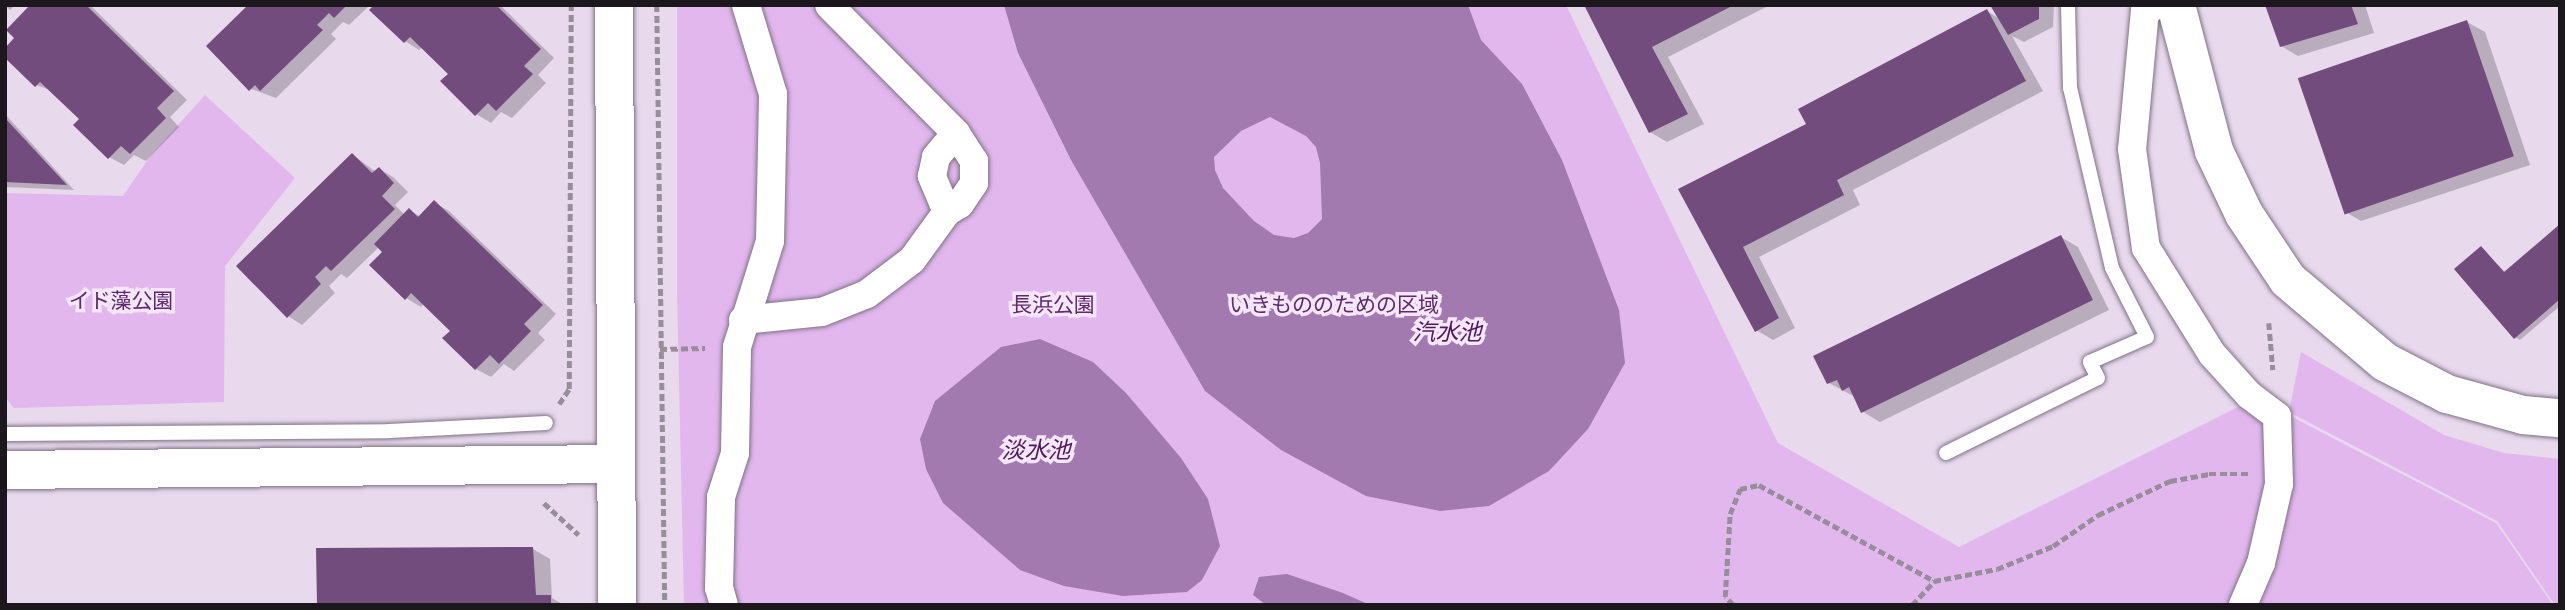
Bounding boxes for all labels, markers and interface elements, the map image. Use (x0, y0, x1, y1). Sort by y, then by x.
park label: イド藻公園 (69, 287, 173, 313)
park label: 長浜公園 (1011, 291, 1095, 317)
park label: いきもののための区域 (1229, 291, 1439, 317)
water label: 汽水池 (1413, 318, 1481, 346)
water label: 淡水池 (1002, 436, 1070, 464)

